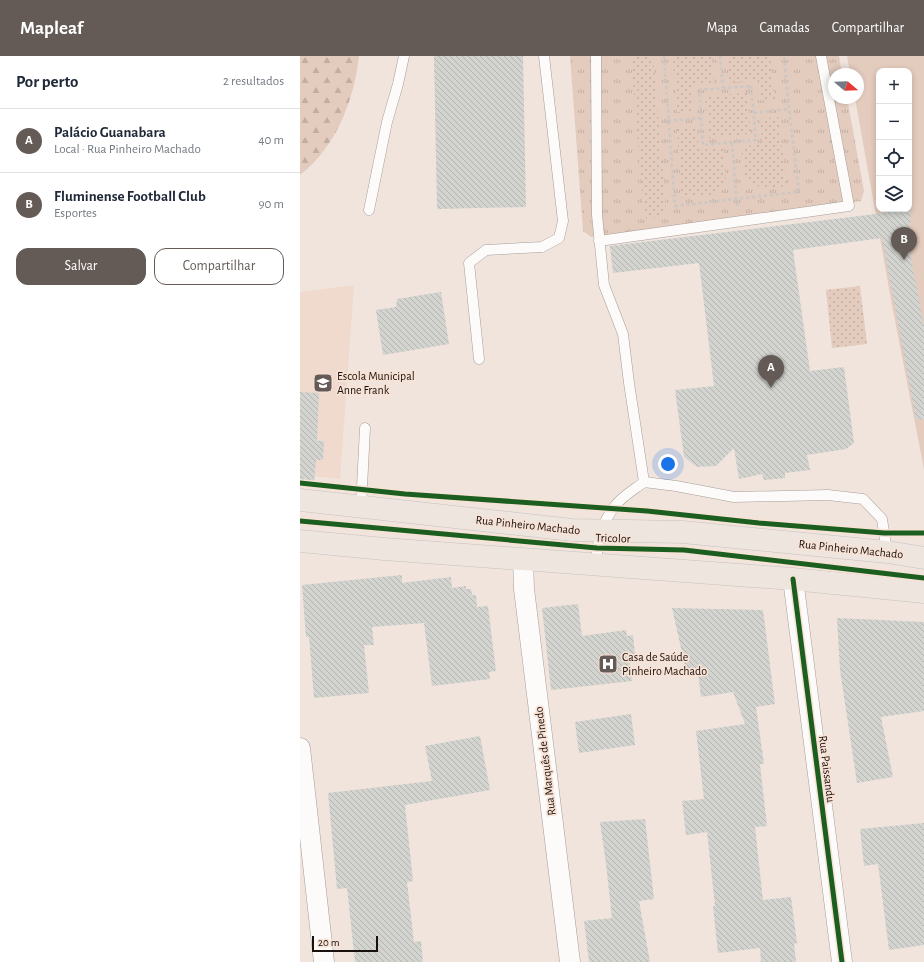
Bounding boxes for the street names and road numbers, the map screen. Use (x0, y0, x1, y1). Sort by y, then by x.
street label: Rua Pinheiro Machado (475, 514, 581, 536)
street label: Tricolor (595, 531, 631, 545)
street label: Rua Pinheiro Machado (798, 538, 904, 560)
street label: Rua Marquês de Pinedo (532, 706, 558, 816)
street label: Rua Paissandu (817, 735, 837, 803)

